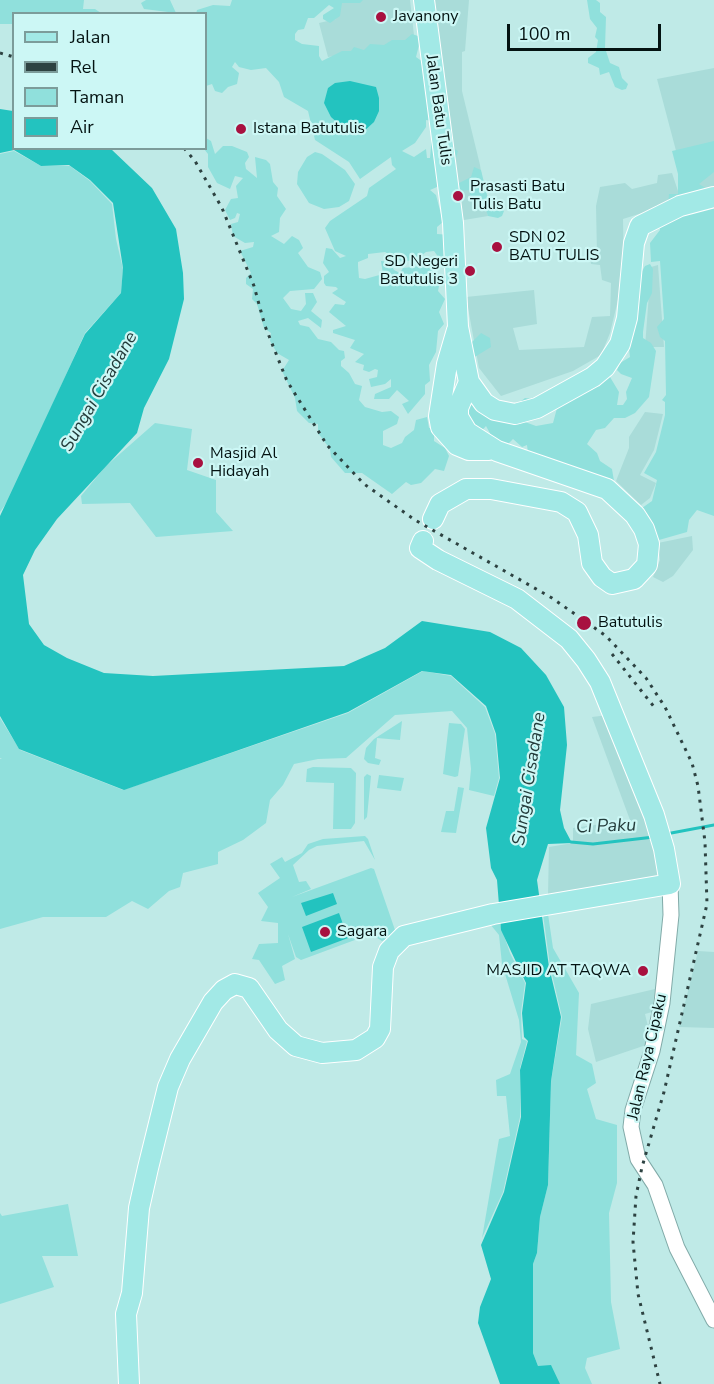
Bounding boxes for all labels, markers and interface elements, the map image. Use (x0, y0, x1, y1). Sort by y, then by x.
place label: Javanony (393, 7, 458, 27)
marker: Javanony (374, 10, 388, 24)
legend (12, 12, 207, 150)
scale bar (510, 12, 664, 50)
text: 100 m (518, 22, 570, 46)
text: Jalan (70, 25, 110, 49)
street label: Jalan Batu Tulis (421, 53, 455, 167)
text: Rel (70, 55, 97, 79)
text: Taman (70, 85, 124, 109)
text: Air (70, 115, 94, 139)
place label: Istana Batutulis (253, 119, 365, 139)
marker: Istana Batutulis (234, 122, 248, 136)
place label: Prasasti Batu Tulis Batu (470, 177, 565, 215)
marker: Prasasti Batu Tulis Batu (451, 189, 465, 203)
place label: SDN 02 BATU TULIS (509, 228, 599, 266)
marker: SDN 02 BATU TULIS (490, 240, 504, 254)
place label: SD Negeri Batutulis 3 (380, 252, 458, 290)
marker: SD Negeri Batutulis 3 (463, 264, 477, 278)
water label: Sungai Cisadane (57, 328, 143, 456)
place label: Masjid Al Hidayah (210, 444, 277, 482)
marker: Masjid Al Hidayah (191, 456, 205, 470)
place label: Batutulis (598, 613, 663, 633)
marker: Batutulis (575, 614, 593, 632)
water label: Sungai Cisadane (509, 711, 551, 847)
water label: Ci Paku (575, 815, 637, 839)
place label: Sagara (337, 922, 387, 942)
marker: Sagara (318, 925, 332, 939)
place label: MASJID AT TAQWA (486, 961, 631, 981)
marker: MASJID AT TAQWA (636, 964, 650, 978)
street label: Jalan Raya Cipaku (624, 992, 672, 1122)

